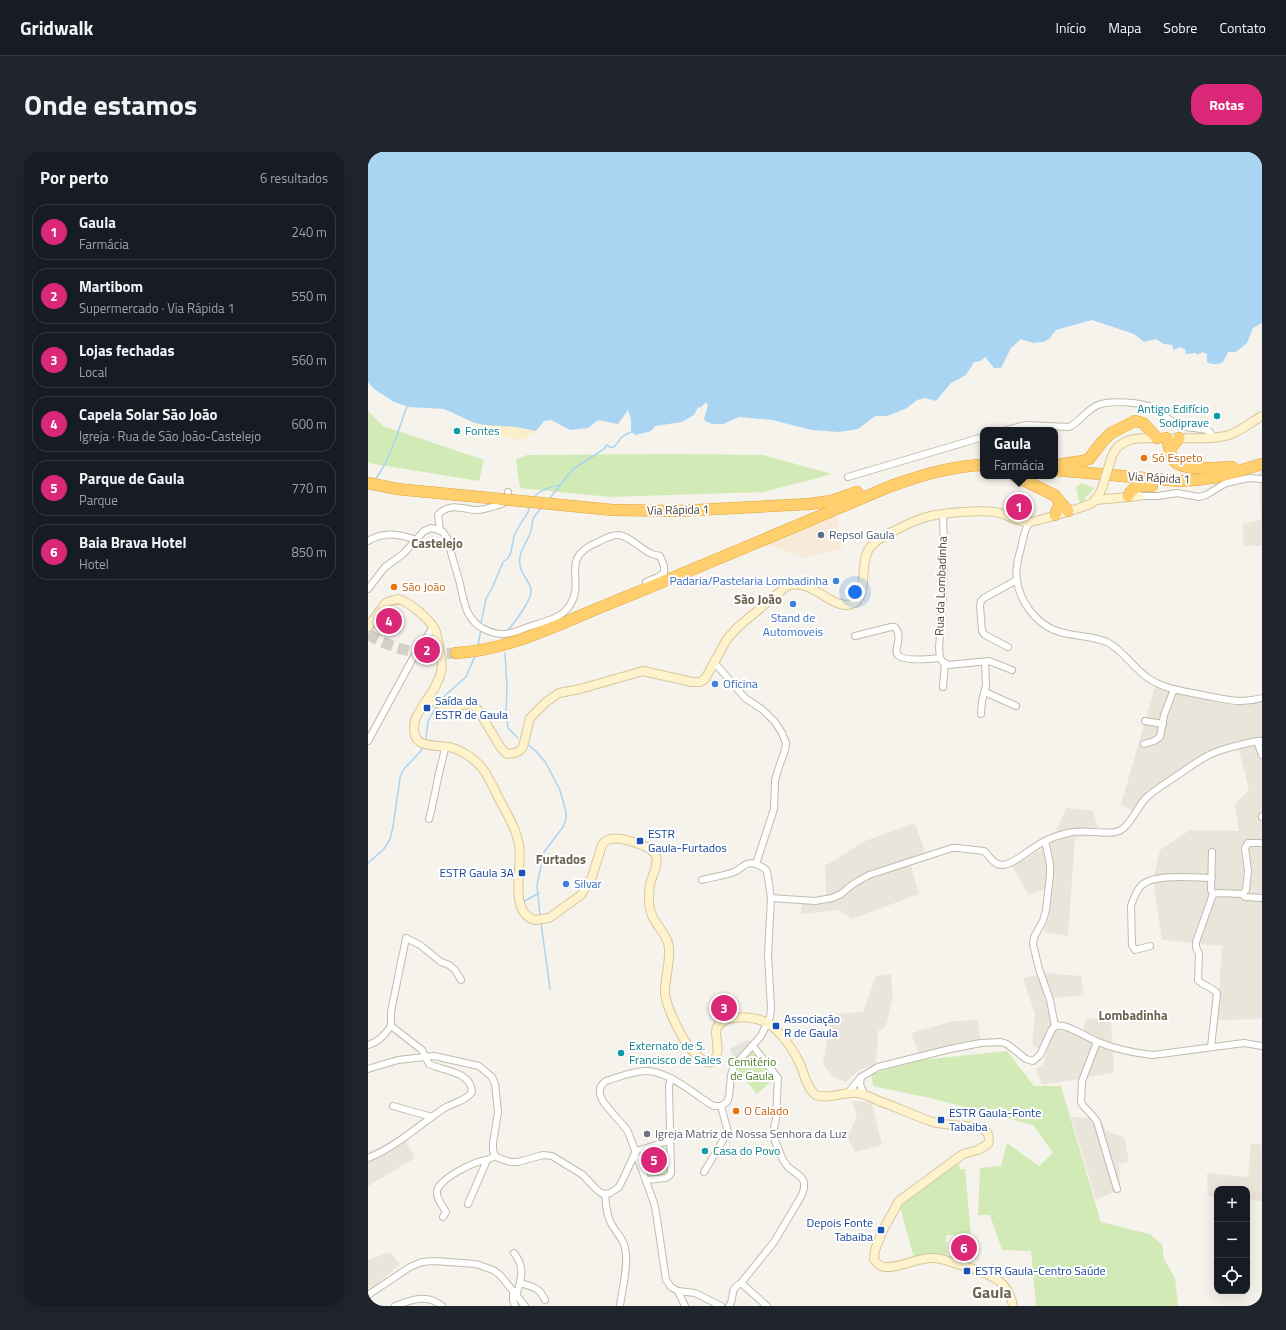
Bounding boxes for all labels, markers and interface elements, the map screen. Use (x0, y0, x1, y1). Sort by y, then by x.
text: Gridwalk (20, 13, 93, 42)
text: Início (1056, 17, 1086, 38)
text: Mapa (1108, 17, 1141, 38)
text: Sobre (1163, 17, 1197, 38)
text: Contato (1219, 17, 1266, 38)
text: Onde estamos (24, 83, 197, 126)
button: Rotas (1191, 84, 1262, 125)
text: Por perto (40, 165, 109, 191)
text: 6 resultados (260, 168, 328, 188)
text: Gaula (79, 211, 116, 234)
text: 1 (50, 222, 58, 242)
text: 240 m (291, 222, 327, 242)
text: Farmácia (79, 234, 129, 254)
text: Martibom (79, 275, 143, 298)
text: 2 (50, 286, 58, 306)
text: 550 m (291, 286, 327, 306)
text: Supermercado · Via Rápida 1 (79, 298, 235, 318)
text: Lojas fechadas (79, 339, 175, 362)
text: 3 (50, 350, 58, 370)
text: 560 m (291, 350, 327, 370)
text: Local (79, 362, 107, 382)
place label: Antigo Edifício Sodiprave (1137, 399, 1209, 432)
text: Capela Solar São João (79, 403, 218, 426)
marker: Antigo Edifício Sodiprave (1212, 411, 1222, 421)
text: 4 (50, 414, 58, 434)
text: 600 m (291, 414, 327, 434)
place label: Fontes (465, 421, 500, 440)
text: Igreja · Rua de São João-Castelejo (79, 426, 261, 446)
marker: Fontes (452, 426, 462, 436)
popup (980, 427, 1058, 479)
text: Gaula (994, 432, 1031, 455)
place label: Só Espeto (1152, 448, 1203, 467)
marker: Só Espeto (1139, 453, 1149, 463)
text: Farmácia (994, 455, 1044, 475)
street label: Via Rápida 1 (1127, 466, 1191, 489)
text: Parque de Gaula (79, 467, 184, 490)
text: 5 (50, 478, 58, 498)
text: 770 m (291, 478, 327, 498)
text: Parque (79, 490, 118, 510)
pin: 1 (1006, 492, 1032, 522)
street label: Via Rápida 1 (647, 499, 709, 520)
place label: Repsol Gaula (829, 525, 895, 544)
marker: Repsol Gaula (816, 530, 826, 540)
text: Baia Brava Hotel (79, 531, 186, 554)
district label: Castelejo (411, 533, 463, 553)
street label: Rua da Lombadinha (929, 536, 952, 636)
text: 6 (50, 542, 58, 562)
text: 850 m (291, 542, 327, 562)
text: Hotel (79, 554, 109, 574)
place label: Padaria/Pastelaria Lombadinha (669, 571, 828, 590)
marker: Padaria/Pastelaria Lombadinha (831, 576, 841, 586)
place label: São João (402, 577, 446, 596)
marker: São João (389, 582, 399, 592)
your location (845, 582, 865, 602)
district label: São João (734, 589, 782, 609)
marker: Stand de Automoveis (788, 599, 798, 609)
pin: 4 (376, 606, 402, 636)
place label: Stand de Automoveis (763, 608, 824, 641)
pin: 2 (414, 635, 440, 665)
place label: Oficina (723, 674, 758, 693)
marker: Oficina (710, 679, 720, 689)
place label: Saída da ESTR de Gaula (435, 691, 508, 724)
marker: Saída da ESTR de Gaula (422, 703, 432, 713)
place label: ESTR Gaula-Furtados (648, 824, 727, 857)
marker: ESTR Gaula-Furtados (635, 836, 645, 846)
district label: Furtados (536, 849, 586, 869)
place label: ESTR Gaula 3A (439, 863, 514, 882)
marker: ESTR Gaula 3A (517, 868, 527, 878)
place label: Silvar (574, 874, 602, 893)
marker: Silvar (561, 879, 571, 889)
pin: 3 (711, 993, 737, 1023)
district label: Lombadinha (1098, 1005, 1168, 1025)
place label: Associação R de Gaula (784, 1009, 840, 1042)
marker: Associação R de Gaula (771, 1021, 781, 1031)
place label: Externato de S. Francisco de Sales (629, 1036, 722, 1069)
marker: Externato de S. Francisco de Sales (616, 1048, 626, 1058)
park label: Cemitério de Gaula (728, 1052, 776, 1085)
place label: O Calado (744, 1101, 789, 1120)
place label: ESTR Gaula-Fonte Tabaiba (949, 1103, 1041, 1136)
marker: O Calado (731, 1106, 741, 1116)
marker: ESTR Gaula-Fonte Tabaiba (936, 1115, 946, 1125)
place label: Igreja Matriz de Nossa Senhora da Luz (655, 1124, 847, 1143)
marker: Igreja Matriz de Nossa Senhora da Luz (642, 1129, 652, 1139)
place label: Casa do Povo (713, 1141, 780, 1160)
pin: 5 (641, 1145, 667, 1175)
marker: Casa do Povo (700, 1146, 710, 1156)
map controls (1214, 1186, 1250, 1294)
button: + (1214, 1186, 1250, 1222)
place label: Depois Fonte Tabaiba (807, 1213, 873, 1246)
button: − (1214, 1222, 1250, 1258)
marker: Depois Fonte Tabaiba (876, 1225, 886, 1235)
pin: 6 (951, 1233, 977, 1263)
button: locate (1214, 1258, 1250, 1294)
place label: ESTR Gaula-Centro Saúde (975, 1261, 1106, 1280)
marker: ESTR Gaula-Centro Saúde (962, 1266, 972, 1276)
district label: Gaula (972, 1280, 1012, 1304)

